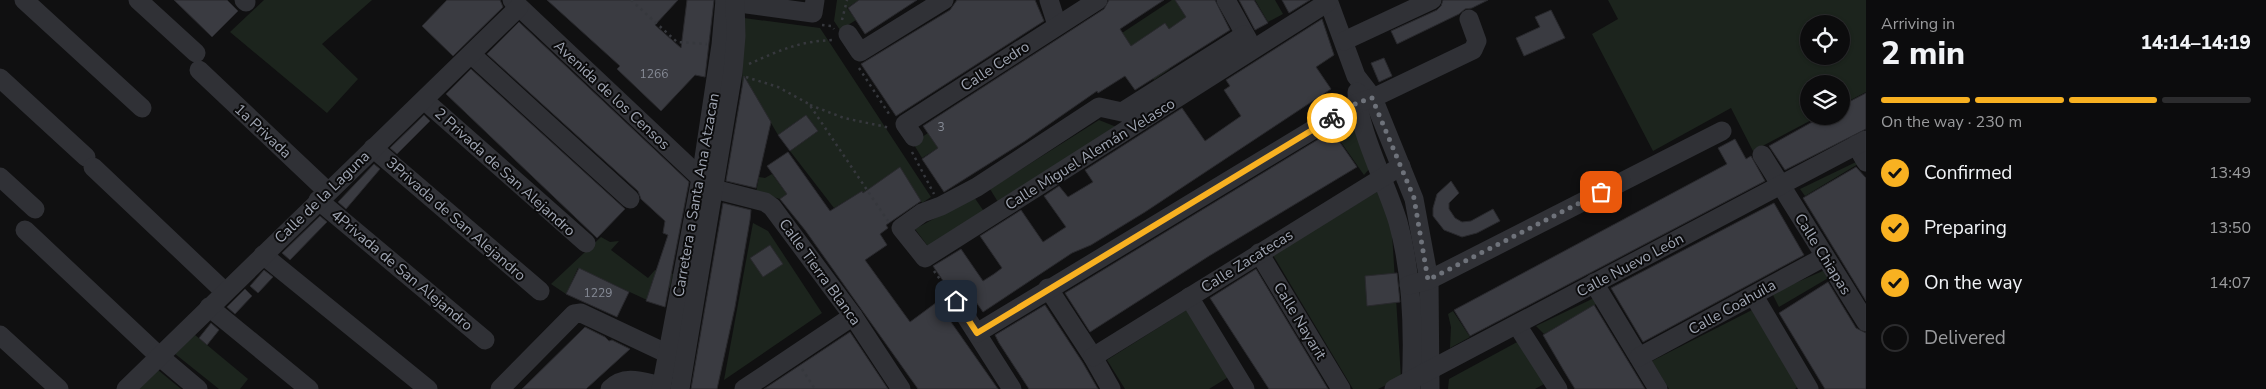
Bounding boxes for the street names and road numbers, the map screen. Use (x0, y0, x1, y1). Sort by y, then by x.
street label: Avenida de los Censos (550, 36, 674, 154)
street label: Calle Cedro (957, 36, 1033, 96)
street label: Carretera a Santa Ana Atzacan (668, 91, 724, 299)
street label: Calle Miguel Alemán Velasco (1001, 93, 1179, 215)
street label: 1a Privada (230, 99, 296, 163)
street label: 2 Privada de San Alejandro (430, 103, 580, 241)
street label: Calle de la Laguna (270, 146, 374, 248)
street label: 3Privada de San Alejandro (382, 153, 530, 285)
street label: 4Privada de San Alejandro (327, 205, 477, 335)
street label: Calle Chiapas (1790, 210, 1856, 298)
street label: Calle Tierra Blanca (774, 215, 866, 329)
street label: Calle Zacatecas (1197, 225, 1297, 297)
street label: Calle Nuevo León (1573, 228, 1687, 302)
street label: Calle Coahuila (1685, 275, 1779, 339)
street label: Calle Nayarit (1269, 279, 1331, 364)

